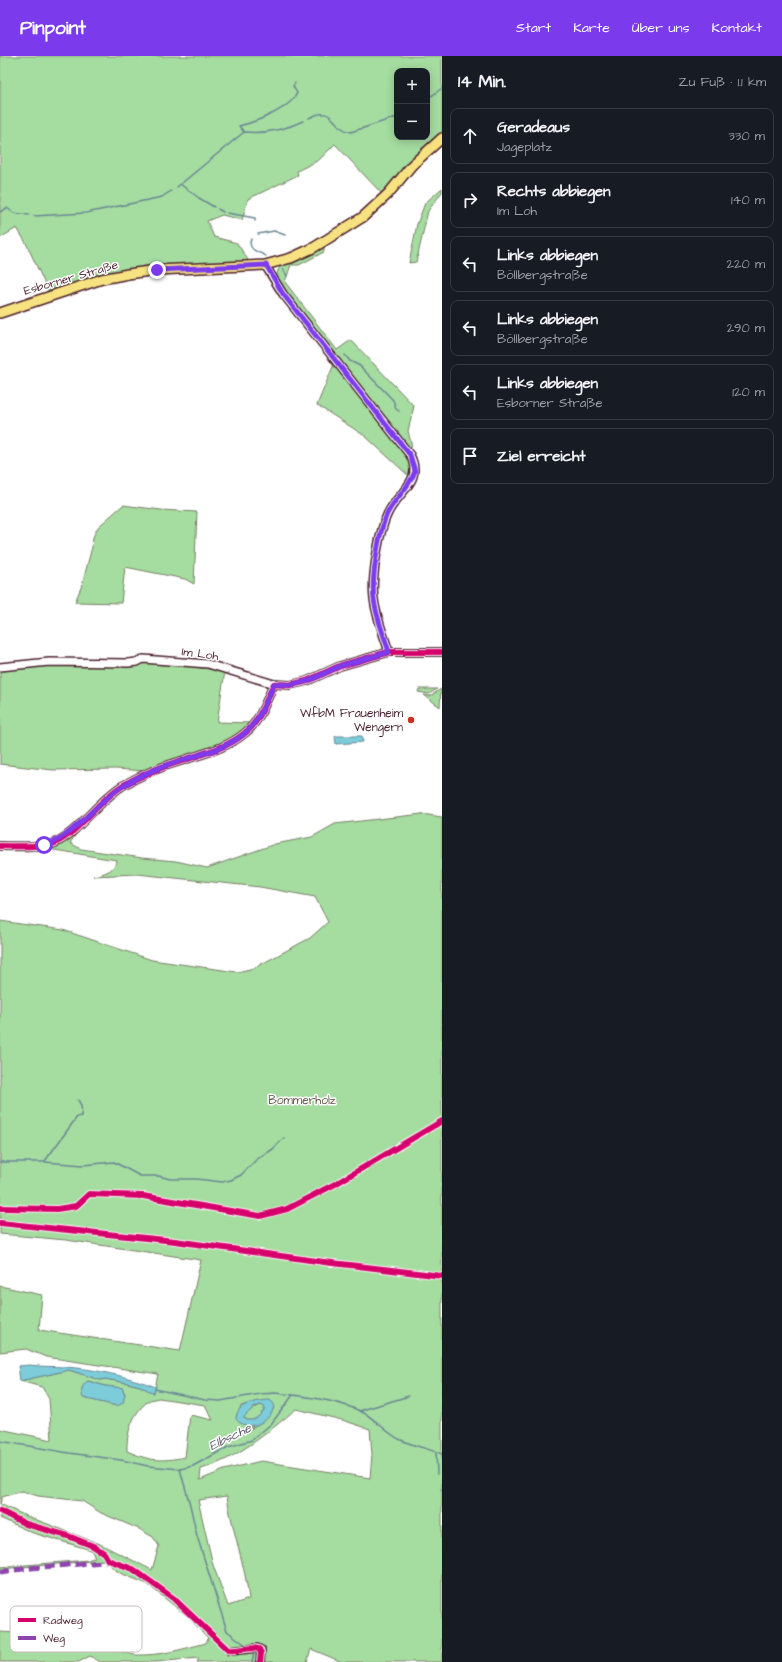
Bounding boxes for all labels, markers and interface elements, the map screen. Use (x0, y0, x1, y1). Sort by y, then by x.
text: Pinpoint (20, 15, 86, 42)
text: Start (516, 18, 551, 38)
text: Karte (573, 18, 610, 38)
text: Über uns (632, 18, 690, 38)
text: Kontakt (712, 18, 762, 38)
map controls (394, 68, 430, 140)
button: + (394, 68, 430, 104)
text: 14 Min. (458, 70, 506, 94)
text: Zu Fuß · 1.1 km (678, 73, 766, 91)
button: − (394, 104, 430, 140)
text: Geradeaus (497, 117, 570, 138)
icon: ahead (459, 125, 481, 147)
text: 330 m (728, 127, 765, 145)
text: Jageplatz (497, 138, 552, 156)
text: Rechts abbiegen (497, 181, 611, 202)
icon: right (459, 189, 481, 211)
text: 140 m (731, 191, 765, 209)
text: Im Loh (497, 202, 537, 220)
text: Links abbiegen (497, 245, 598, 266)
icon: left (459, 253, 481, 275)
text: 220 m (727, 255, 765, 273)
street label: Esborner Straße (22, 256, 121, 300)
route end (148, 261, 166, 279)
text: Böllbergstraße (497, 266, 588, 284)
text: Links abbiegen (497, 309, 598, 330)
icon: left (459, 317, 481, 339)
text: 290 m (727, 319, 765, 337)
text: Böllbergstraße (497, 330, 588, 348)
text: Links abbiegen (497, 373, 598, 394)
icon: left (459, 381, 481, 403)
text: 120 m (732, 383, 765, 401)
text: Esborner Straße (497, 394, 603, 412)
icon: arrive (459, 445, 481, 467)
text: Ziel erreicht (497, 446, 586, 467)
street label: Im Loh (181, 643, 220, 665)
place label: WfbM Frauenheim Wengern (300, 705, 404, 737)
marker: WfbM Frauenheim Wengern (406, 715, 416, 725)
route start (35, 836, 53, 854)
park label: Bommerholz (268, 1092, 336, 1109)
water label: Elbsche (206, 1419, 255, 1455)
legend (10, 1606, 142, 1652)
text: Radweg (43, 1613, 83, 1629)
text: Weg (43, 1631, 65, 1647)

